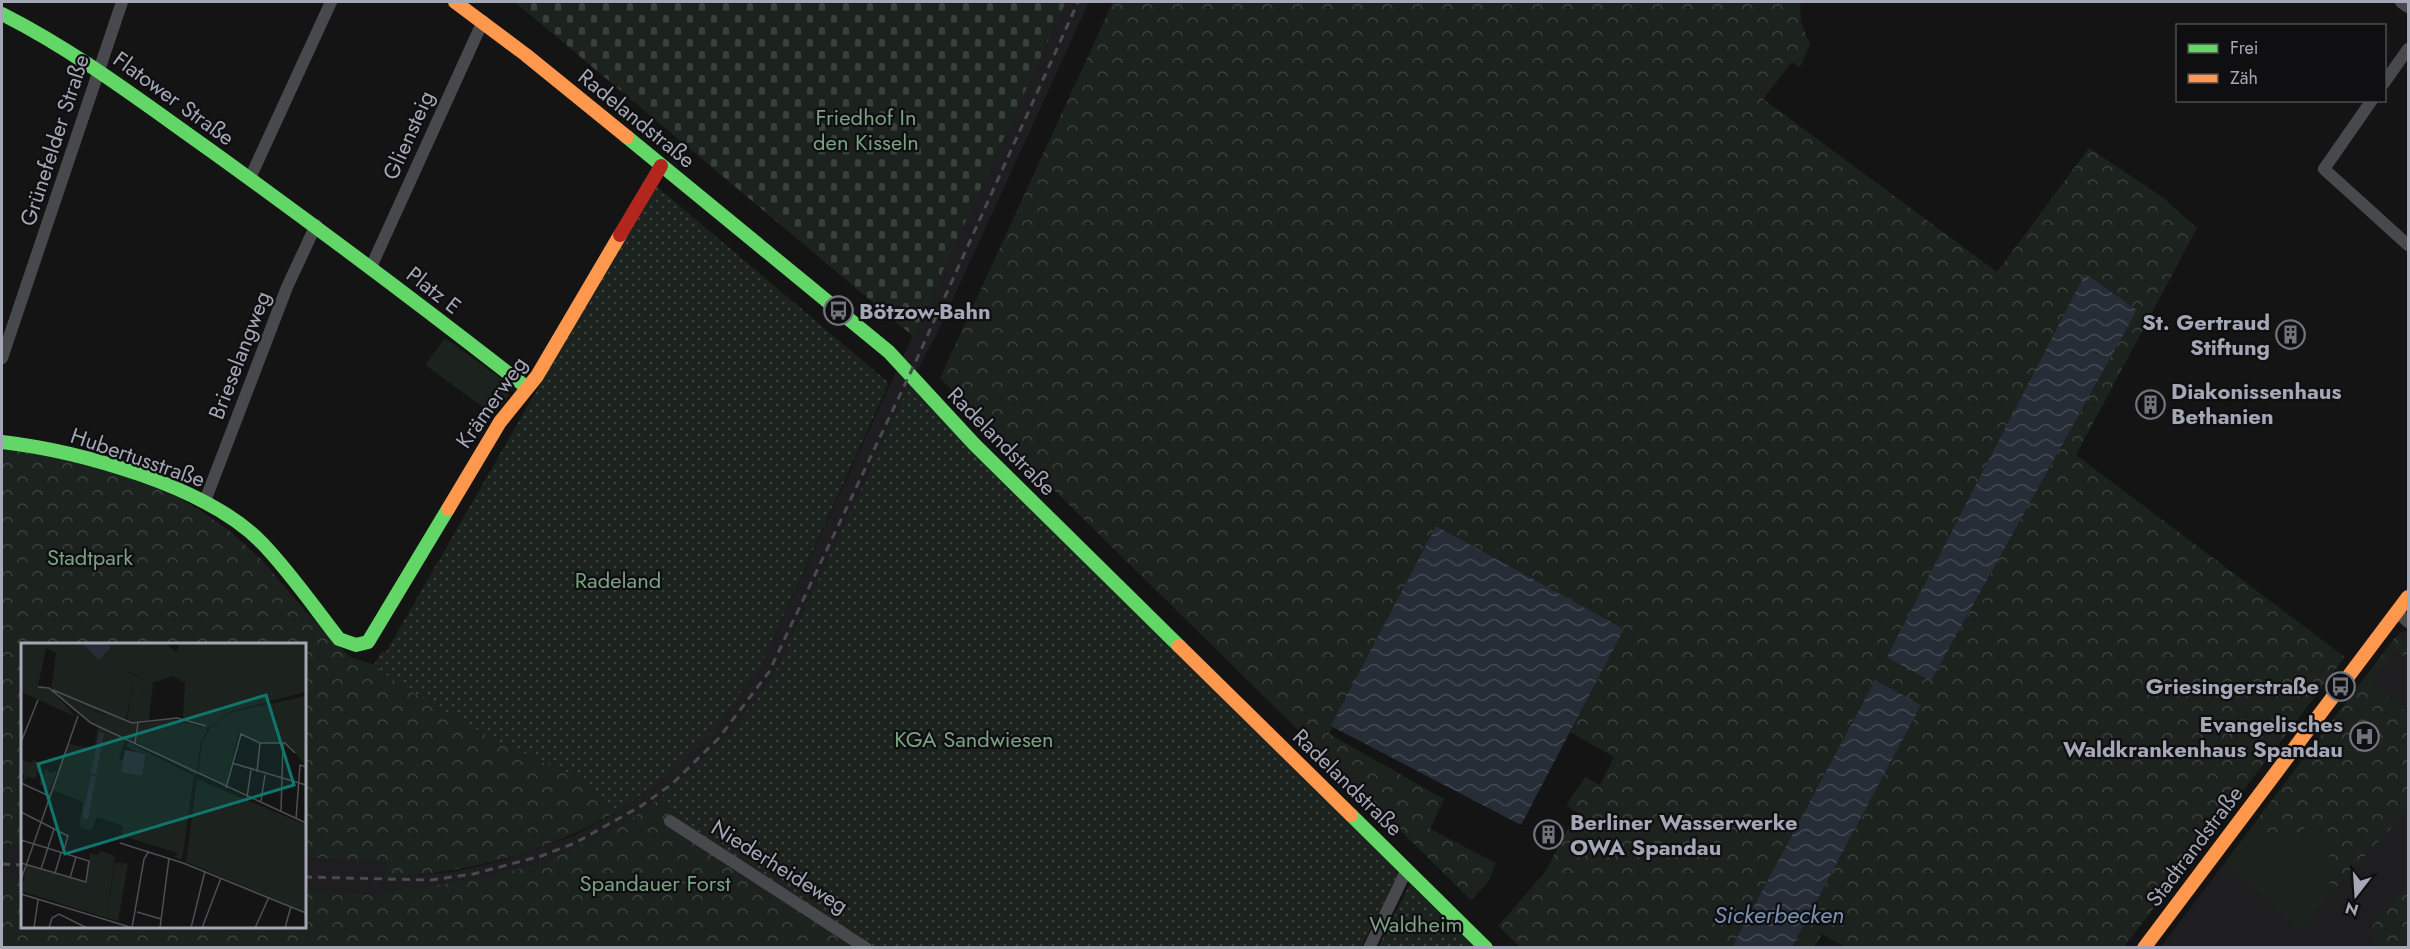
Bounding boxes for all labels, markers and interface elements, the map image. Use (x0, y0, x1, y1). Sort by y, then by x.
legend (2176, 24, 2386, 102)
text: Frei (2230, 35, 2259, 61)
street label: Flatower Straße (107, 43, 241, 153)
street label: Grünefelder Straße (11, 50, 97, 230)
street label: Radelandstraße (572, 61, 702, 175)
text: Zäh (2230, 65, 2258, 91)
street label: Gliensteig (374, 85, 442, 185)
park label: Friedhof In den Kisseln (813, 101, 919, 158)
street label: Platz E (400, 258, 468, 322)
street label: Brieselangweg (200, 286, 278, 424)
bus stop icon: Bötzow-Bahn (822, 295, 854, 327)
place label: Bötzow-Bahn (859, 295, 991, 327)
place label: St. Gertraud Stiftung (2142, 306, 2270, 363)
building icon: St. Gertraud Stiftung (2275, 319, 2307, 351)
street label: Krämerweg (448, 349, 534, 455)
place label: Diakonissenhaus Bethanien (2171, 375, 2342, 432)
street label: Radelandstraße (940, 379, 1064, 503)
building icon: Diakonissenhaus Bethanien (2134, 388, 2166, 420)
street label: Hubertusstraße (66, 419, 210, 495)
park label: Stadtpark (47, 541, 133, 573)
park label: Radeland (575, 564, 661, 596)
inset map (21, 643, 306, 928)
place label: Griesingerstraße (2146, 670, 2319, 702)
bus stop icon: Griesingerstraße (2324, 670, 2356, 702)
place label: Evangelisches Waldkrankenhaus Spandau (2063, 708, 2343, 765)
street label: Radelandstraße (1286, 721, 1410, 843)
hospital icon: Evangelisches Waldkrankenhaus Spandau (2348, 721, 2380, 753)
park label: KGA Sandwiesen (894, 723, 1054, 755)
street label: Stadtrandstraße (2138, 779, 2250, 913)
place label: Berliner Wasserwerke OWA Spandau (1570, 806, 1798, 863)
street label: Niederheideweg (705, 811, 855, 921)
building icon: Berliner Wasserwerke OWA Spandau (1533, 819, 1565, 851)
north arrow (2326, 865, 2386, 925)
park label: Spandauer Forst (580, 867, 731, 899)
text: N (2342, 896, 2361, 922)
water label: Sickerbecken (1714, 897, 1844, 932)
park label: Waldheim (1369, 908, 1463, 940)

